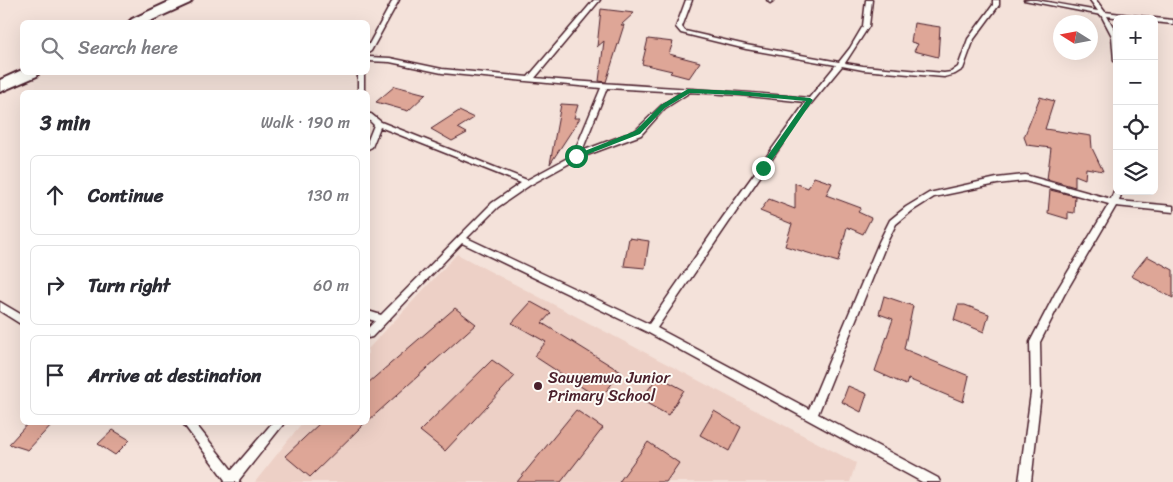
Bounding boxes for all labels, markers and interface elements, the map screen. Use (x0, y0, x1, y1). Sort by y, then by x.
north arrow (1053, 15, 1098, 60)
map controls (1113, 15, 1158, 195)
button: + (1113, 15, 1158, 60)
search box (20, 20, 370, 75)
text: Search here (78, 31, 178, 64)
icon: search (38, 34, 66, 62)
button: − (1113, 60, 1158, 105)
text: 3 min (40, 104, 90, 142)
button: locate (1113, 105, 1158, 150)
text: Walk · 190 m (261, 108, 350, 137)
route start (565, 145, 588, 168)
button: layers (1113, 150, 1158, 195)
route end (752, 157, 775, 180)
text: Continue (88, 179, 164, 212)
icon: ahead (41, 181, 69, 209)
text: 130 m (307, 181, 349, 210)
text: Turn right (88, 269, 170, 302)
icon: right (41, 271, 69, 299)
text: 60 m (313, 271, 349, 300)
text: Arrive at destination (88, 359, 261, 392)
icon: arrive (41, 361, 69, 389)
place label: Sauyemwa Junior Primary School (548, 363, 671, 410)
marker: Sauyemwa Junior Primary School (532, 380, 544, 392)

